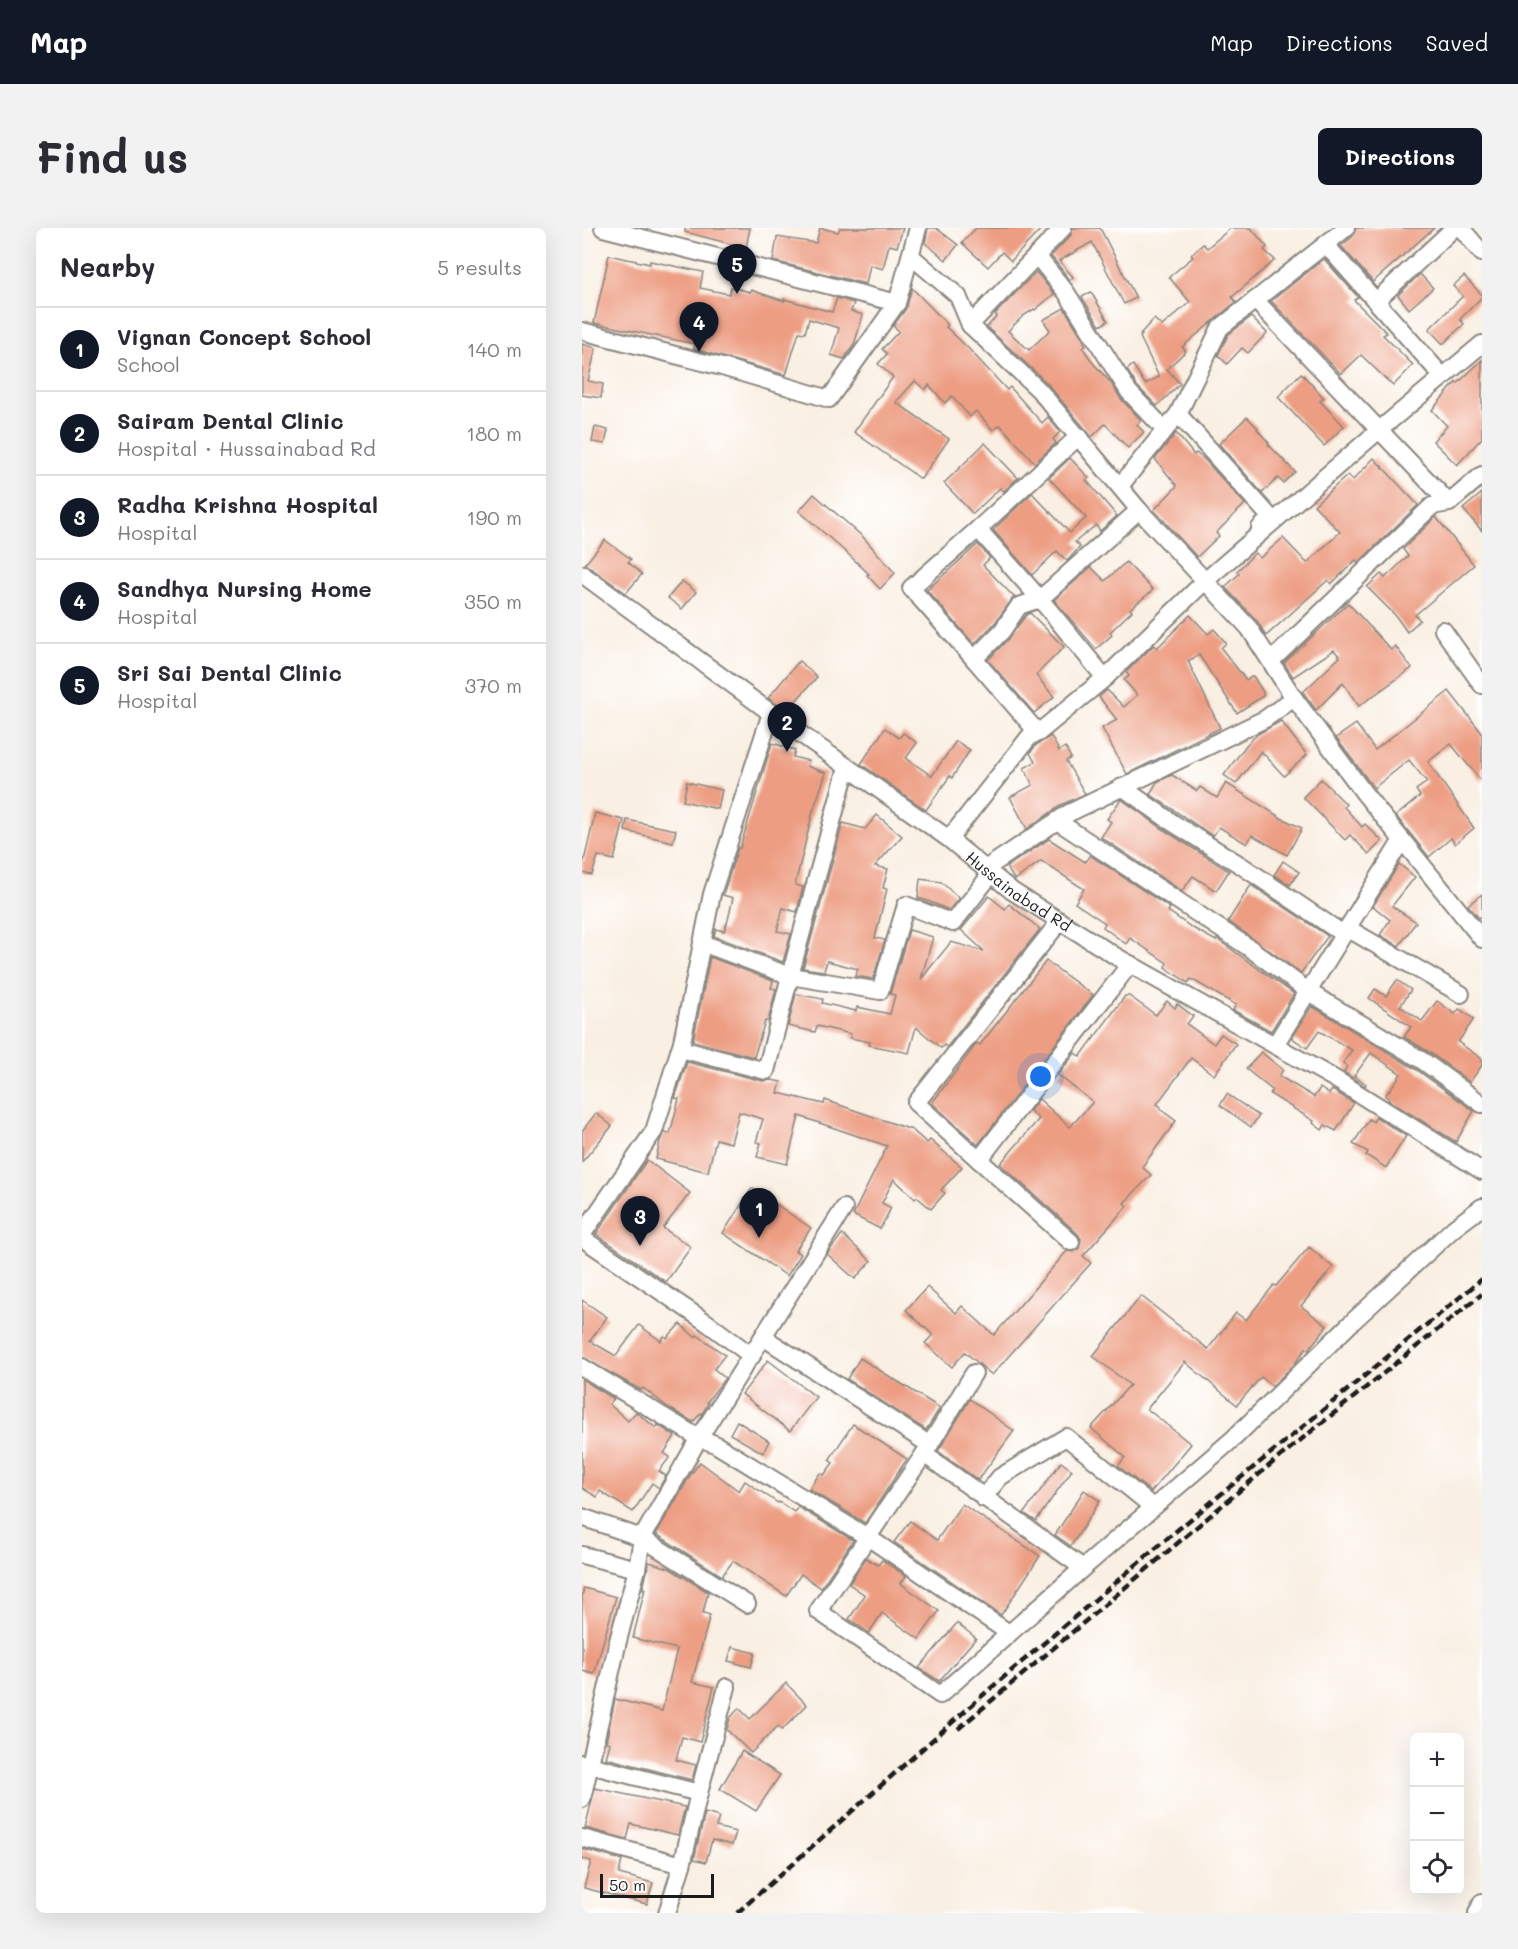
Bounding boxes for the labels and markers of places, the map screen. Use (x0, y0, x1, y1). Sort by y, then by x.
pin: 5 (718, 244, 756, 294)
pin: 4 (680, 302, 718, 352)
pin: 2 (768, 702, 806, 752)
pin: 1 (740, 1188, 778, 1238)
pin: 3 (620, 1196, 660, 1246)

